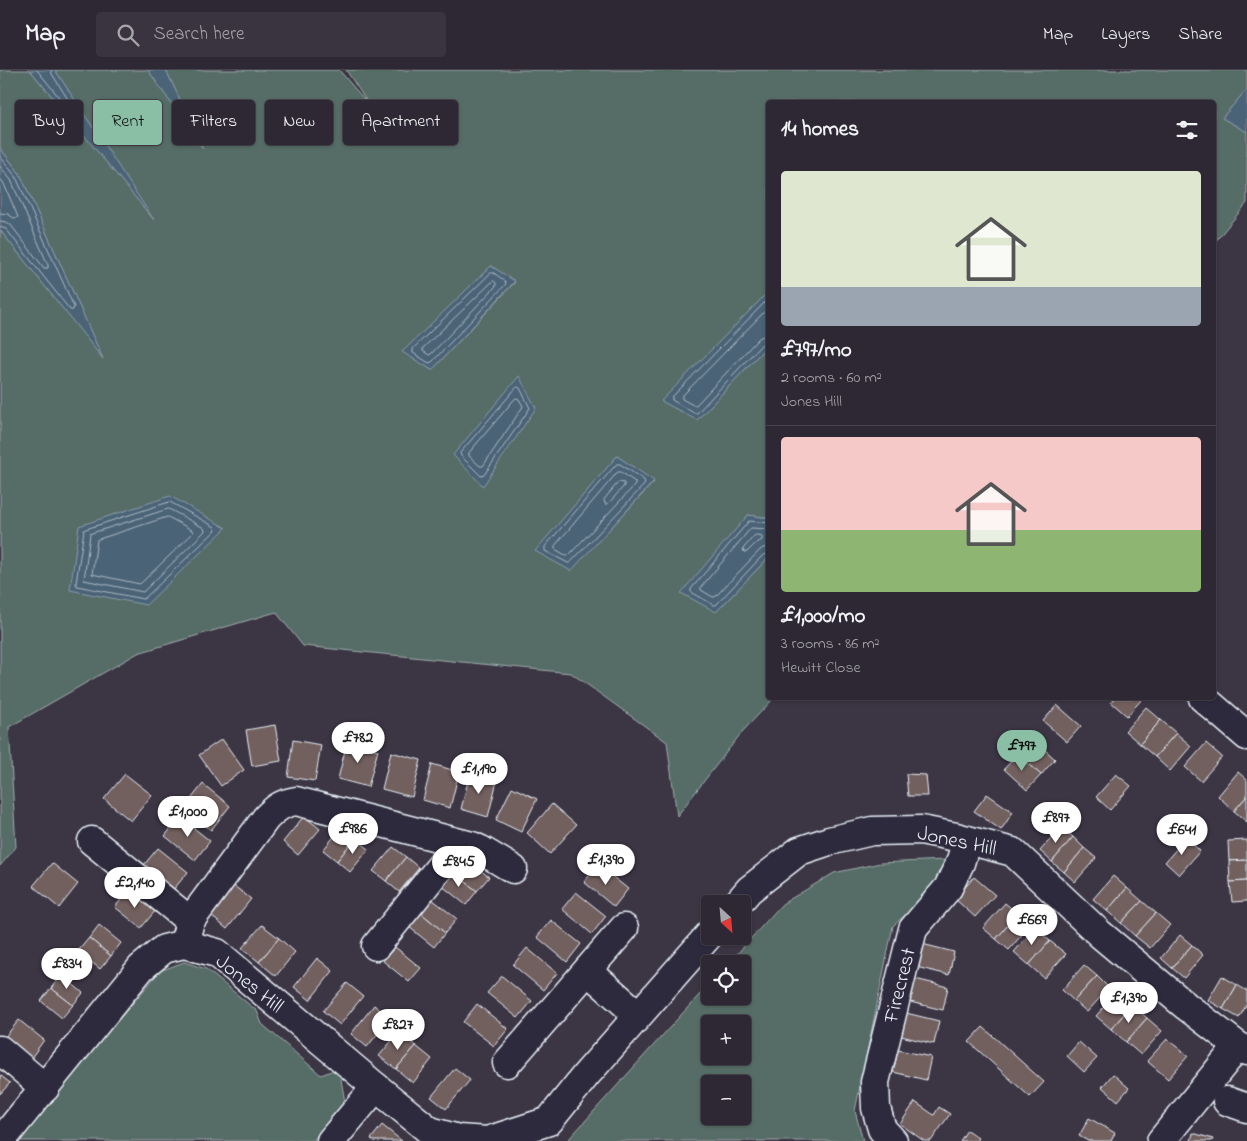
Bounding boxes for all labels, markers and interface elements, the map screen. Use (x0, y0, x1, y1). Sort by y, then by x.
search box (96, 12, 446, 57)
text: Map (25, 17, 66, 52)
icon: search (114, 21, 142, 49)
text: Search here (154, 21, 245, 48)
text: Map (1043, 22, 1073, 48)
text: Layers (1101, 22, 1151, 48)
text: Share (1179, 22, 1222, 48)
chip: Buy (15, 100, 83, 145)
chip: Rent (93, 100, 162, 145)
chip: Filters (172, 100, 255, 145)
chip: New (265, 100, 333, 145)
chip: Apartment (343, 100, 458, 145)
text: 14 homes (781, 115, 859, 145)
icon: filters (1173, 116, 1201, 144)
icon: home (946, 204, 1036, 294)
text: £797/mo (781, 336, 852, 366)
text: 2 rooms · 60 m² (781, 366, 882, 390)
text: Jones Hill (781, 390, 842, 414)
icon: home (946, 469, 1036, 559)
text: £1,000/mo (781, 602, 865, 632)
text: 3 rooms · 86 m² (781, 632, 879, 656)
text: Hewitt Close (781, 656, 861, 680)
pin: £782 (328, 722, 388, 764)
text: £782 (343, 726, 373, 750)
pin: £797 (992, 730, 1052, 772)
text: £797 (1008, 734, 1036, 758)
pin: £1,190 (438, 752, 520, 795)
text: £1,190 (462, 757, 496, 781)
pin: £1,000 (147, 796, 229, 838)
text: £1,000 (169, 800, 207, 824)
pin: £897 (1026, 802, 1086, 844)
text: £897 (1042, 806, 1070, 830)
pin: £986 (323, 812, 383, 855)
pin: £641 (1152, 814, 1212, 856)
text: £986 (339, 817, 367, 841)
text: £641 (1168, 818, 1196, 842)
street label: Jones Hill (914, 819, 999, 865)
pin: £1,390 (565, 844, 647, 886)
pin: £845 (429, 846, 489, 888)
text: £1,390 (588, 848, 624, 872)
text: £845 (443, 850, 475, 874)
pin: £2,140 (94, 866, 176, 909)
text: £2,140 (115, 871, 155, 895)
north arrow (701, 895, 751, 945)
map controls (701, 895, 751, 1125)
pin: £669 (1002, 904, 1062, 946)
text: £669 (1018, 908, 1047, 932)
street label: Firecrest (877, 945, 925, 1027)
pin: £834 (37, 948, 97, 990)
street label: Jones Hill (208, 948, 289, 1021)
text: £834 (52, 952, 82, 976)
button: locate (701, 955, 751, 1005)
pin: £1,390 (1088, 982, 1170, 1024)
text: £1,390 (1111, 986, 1147, 1010)
pin: £827 (368, 1008, 428, 1051)
text: £827 (383, 1013, 413, 1037)
button: + (701, 1015, 751, 1065)
button: − (701, 1075, 751, 1125)

